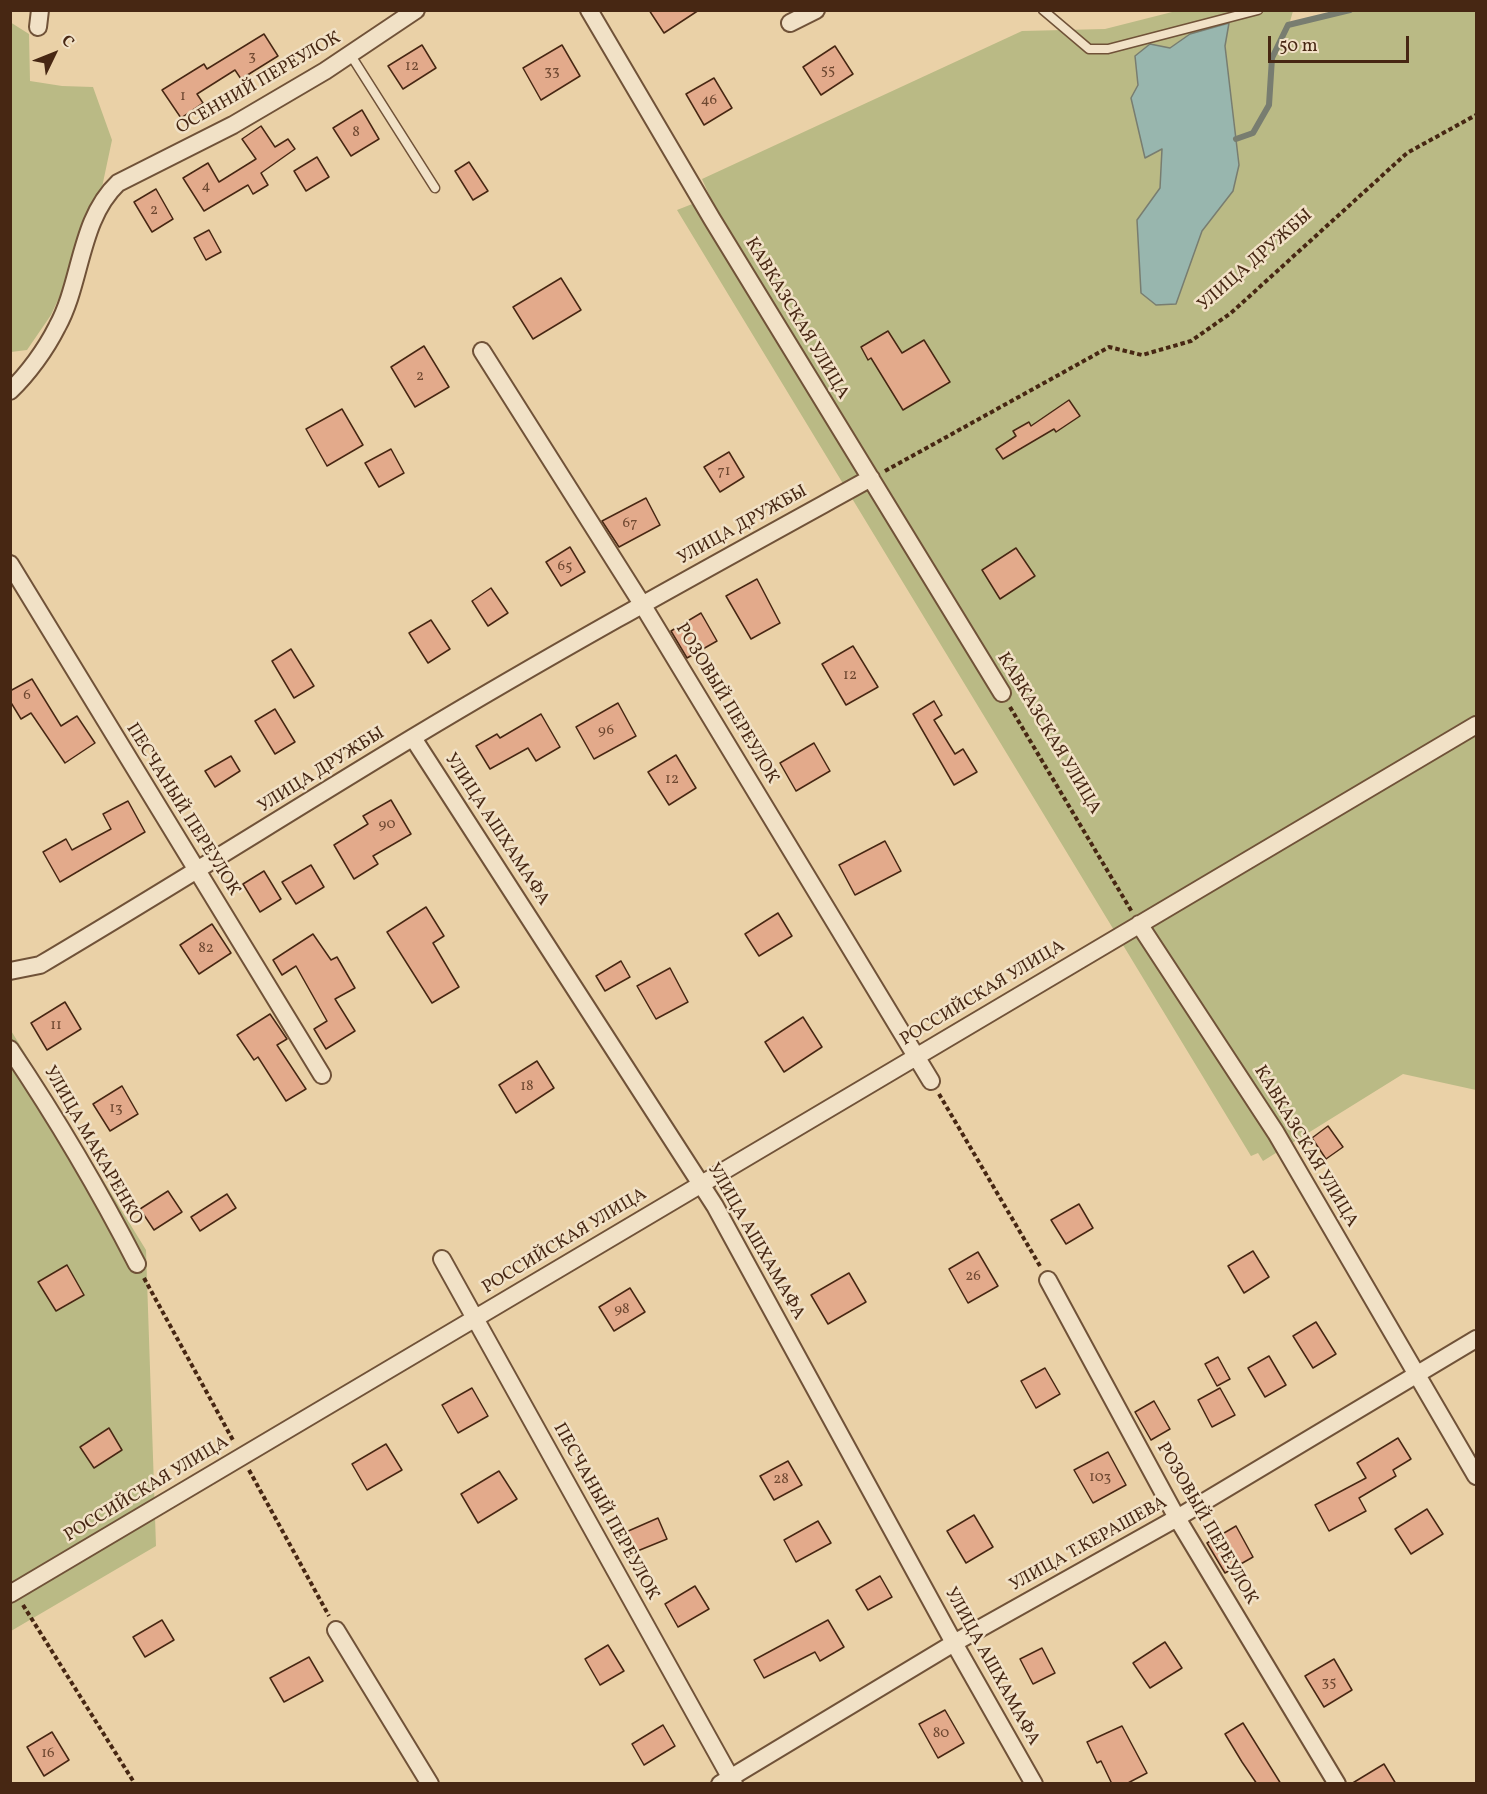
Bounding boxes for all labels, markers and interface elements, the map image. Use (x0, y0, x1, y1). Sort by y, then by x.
north arrow (24, 24, 84, 84)
scale bar (1271, 24, 1412, 62)
street label: ОСЕННИЙ ПЕРЕУЛОК (173, 28, 345, 140)
text: С (56, 30, 79, 53)
text: 50 m (1279, 34, 1318, 59)
house number: 3 (248, 48, 256, 66)
house number: 12 (405, 58, 419, 76)
house number: 55 (821, 62, 835, 80)
house number: 33 (544, 63, 560, 81)
house number: 1 (180, 88, 186, 106)
house number: 46 (701, 92, 717, 110)
house number: 8 (352, 124, 360, 142)
house number: 4 (202, 178, 210, 196)
house number: 2 (150, 202, 158, 220)
street label: УЛИЦА ДРУЖБЫ (1194, 205, 1318, 317)
street label: КАВКАЗCКАЯ УЛИЦА (739, 234, 853, 404)
house number: 2 (416, 368, 424, 386)
house number: 71 (717, 463, 731, 481)
street label: УЛИЦА ДРУЖБЫ (674, 481, 812, 571)
house number: 67 (623, 515, 637, 533)
house number: 65 (558, 558, 572, 576)
street label: РОЗОВЫЙ ПЕРЕУЛОК (670, 620, 782, 788)
street label: КАВКАЗCКАЯ УЛИЦА (991, 649, 1105, 819)
house number: 12 (843, 667, 857, 685)
house number: 6 (23, 687, 31, 705)
street label: ПЕСЧАНЫЙ ПЕРЕУЛОК (120, 720, 244, 900)
house number: 96 (598, 722, 614, 740)
street label: УЛИЦА ДРУЖБЫ (255, 723, 389, 819)
street label: УЛИЦА АШХАМАФА (439, 750, 553, 910)
house number: 12 (665, 771, 679, 789)
house number: 90 (378, 816, 396, 834)
street label: РОССИЙСКАЯ УЛИЦА (897, 936, 1069, 1052)
house number: 82 (198, 940, 214, 958)
house number: 11 (50, 1017, 62, 1035)
street label: КАВКАЗCКАЯ УЛИЦА (1248, 1062, 1362, 1232)
street label: УЛИЦА МАКАРЕНКО (38, 1063, 146, 1229)
house number: 18 (520, 1078, 534, 1096)
house number: 13 (109, 1100, 123, 1118)
street label: УЛИЦА АШХАМАФА (701, 1160, 809, 1324)
street label: РОССИЙСКАЯ УЛИЦА (479, 1184, 651, 1300)
house number: 26 (965, 1268, 981, 1286)
house number: 98 (614, 1301, 630, 1319)
street label: ПЕСЧАНЫЙ ПЕРЕУЛОК (547, 1420, 663, 1604)
street label: РОССИЙСКАЯ УЛИЦА (61, 1432, 233, 1548)
street label: РОЗОВЫЙ ПЕРЕУЛОК (1151, 1439, 1261, 1609)
house number: 103 (1089, 1469, 1111, 1487)
house number: 28 (773, 1471, 789, 1489)
street label: УЛИЦА Т.КЕРАШЕВА (1006, 1493, 1172, 1597)
street label: УЛИЦА АШХАМАФА (939, 1584, 1043, 1750)
house number: 35 (1322, 1674, 1336, 1692)
house number: 80 (933, 1725, 949, 1743)
house number: 16 (41, 1745, 55, 1763)

